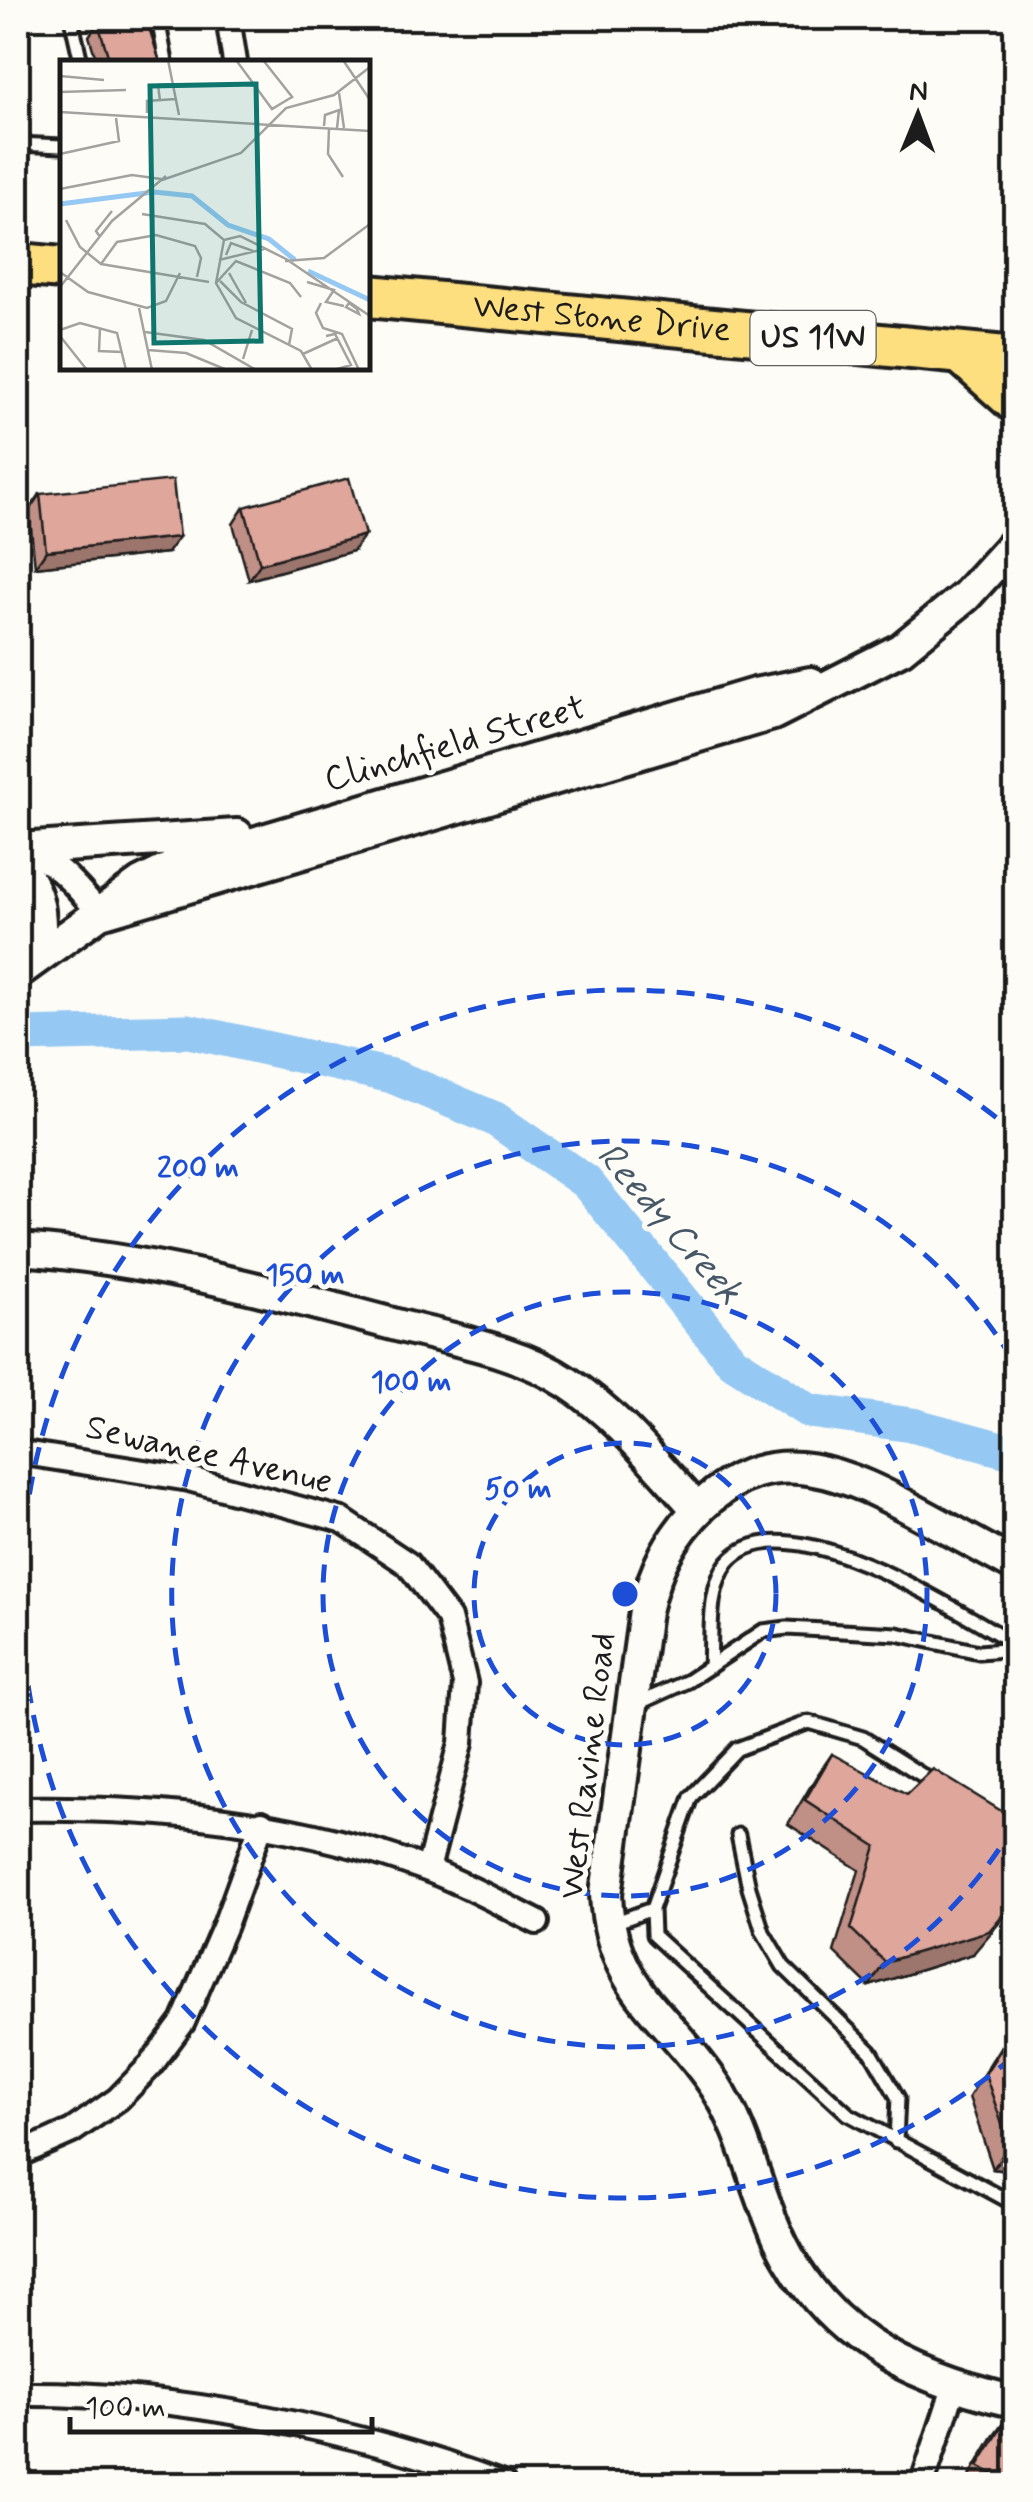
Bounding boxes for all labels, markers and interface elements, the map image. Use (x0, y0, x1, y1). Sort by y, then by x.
inset map (60, 60, 370, 370)
north arrow (868, 65, 968, 165)
text: N (909, 74, 928, 111)
street label: West Stone Drive (471, 283, 733, 354)
road number: US 11W (750, 311, 876, 365)
street label: Clinchfield Street (319, 685, 591, 803)
water label: Reedy Creek (585, 1132, 753, 1316)
text: 200 m (157, 1149, 239, 1188)
text: 150 m (265, 1256, 345, 1295)
text: 100 m (371, 1363, 451, 1402)
street label: Sewanee Avenue (81, 1404, 337, 1506)
text: 50 m (484, 1470, 552, 1509)
centre of rings (607, 1576, 643, 1612)
street label: West Ravine Road (549, 1630, 627, 1902)
scale bar (70, 2372, 372, 2434)
text: 100 m (85, 2389, 166, 2428)

